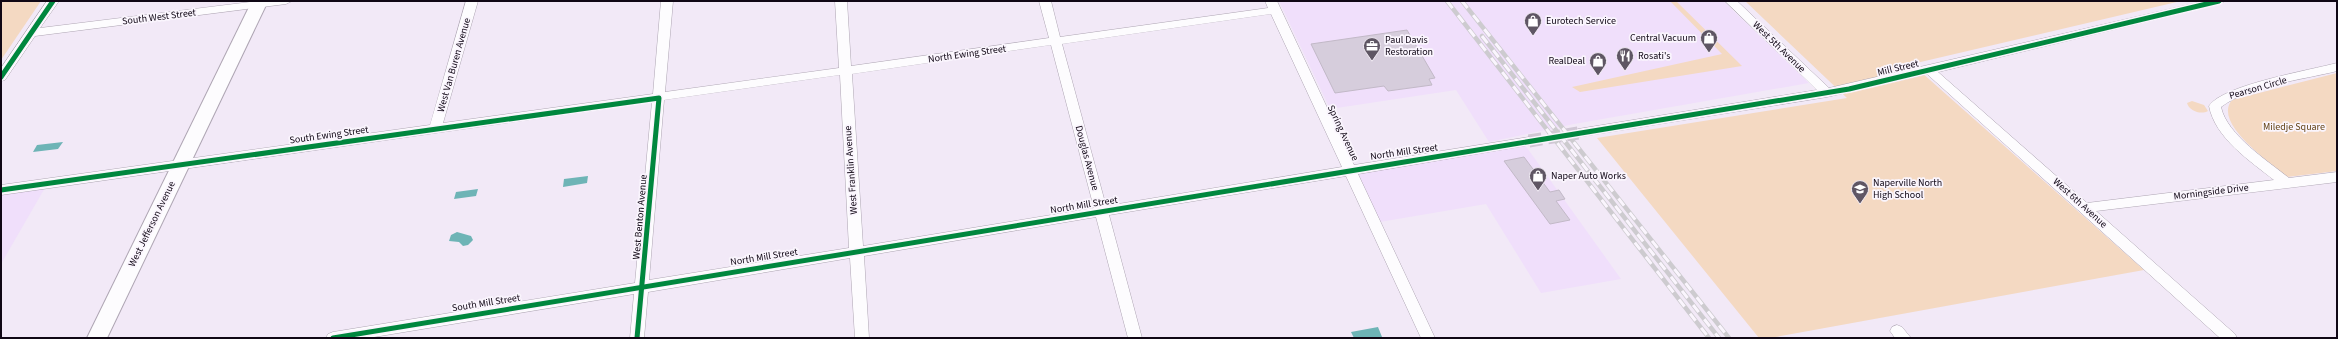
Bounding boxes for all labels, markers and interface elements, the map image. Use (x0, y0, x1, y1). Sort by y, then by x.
street label: South West Street (121, 5, 197, 28)
shop icon: Eurotech Service (1523, 11, 1543, 36)
place label: Eurotech Service (1546, 14, 1616, 28)
street label: West Van Buren Avenue (434, 16, 474, 114)
street label: West 5th Avenue (1749, 18, 1809, 76)
shop icon: Central Vacuum (1699, 28, 1719, 53)
place label: Central Vacuum (1630, 31, 1696, 45)
place label: Paul Davis Restoration (1385, 33, 1433, 59)
office icon: Paul Davis Restoration (1362, 36, 1382, 61)
street label: North Ewing Street (927, 42, 1008, 66)
restaurant icon: Rosati's (1615, 46, 1635, 71)
place label: Rosati's (1638, 49, 1670, 63)
shop icon: RealDeal (1588, 51, 1608, 76)
place label: RealDeal (1548, 54, 1585, 68)
street label: Mill Street (1876, 56, 1921, 80)
street label: Pearson Circle (2228, 73, 2289, 103)
street label: Spring Avenue (1324, 103, 1362, 163)
park label: Miledje Square (2263, 120, 2325, 134)
street label: South Ewing Street (289, 122, 370, 147)
street label: Douglas Avenue (1072, 124, 1102, 192)
street label: West Franklin Avenue (841, 125, 861, 215)
street label: North Mill Street (1369, 140, 1439, 164)
shop icon: Naper Auto Works (1528, 166, 1548, 191)
place label: Naper Auto Works (1551, 169, 1626, 183)
street label: West Benton Avenue (629, 174, 651, 260)
street label: West 6th Avenue (2050, 175, 2110, 231)
place label: Naperville North High School (1873, 176, 1942, 202)
street label: West Jefferson Avenue (125, 179, 179, 269)
school or university icon: Naperville North High School (1850, 179, 1870, 204)
street label: Morningside Drive (2173, 180, 2249, 204)
street label: North Mill Street (1049, 193, 1119, 217)
street label: North Mill Street (729, 245, 799, 269)
street label: South Mill Street (451, 291, 522, 315)

